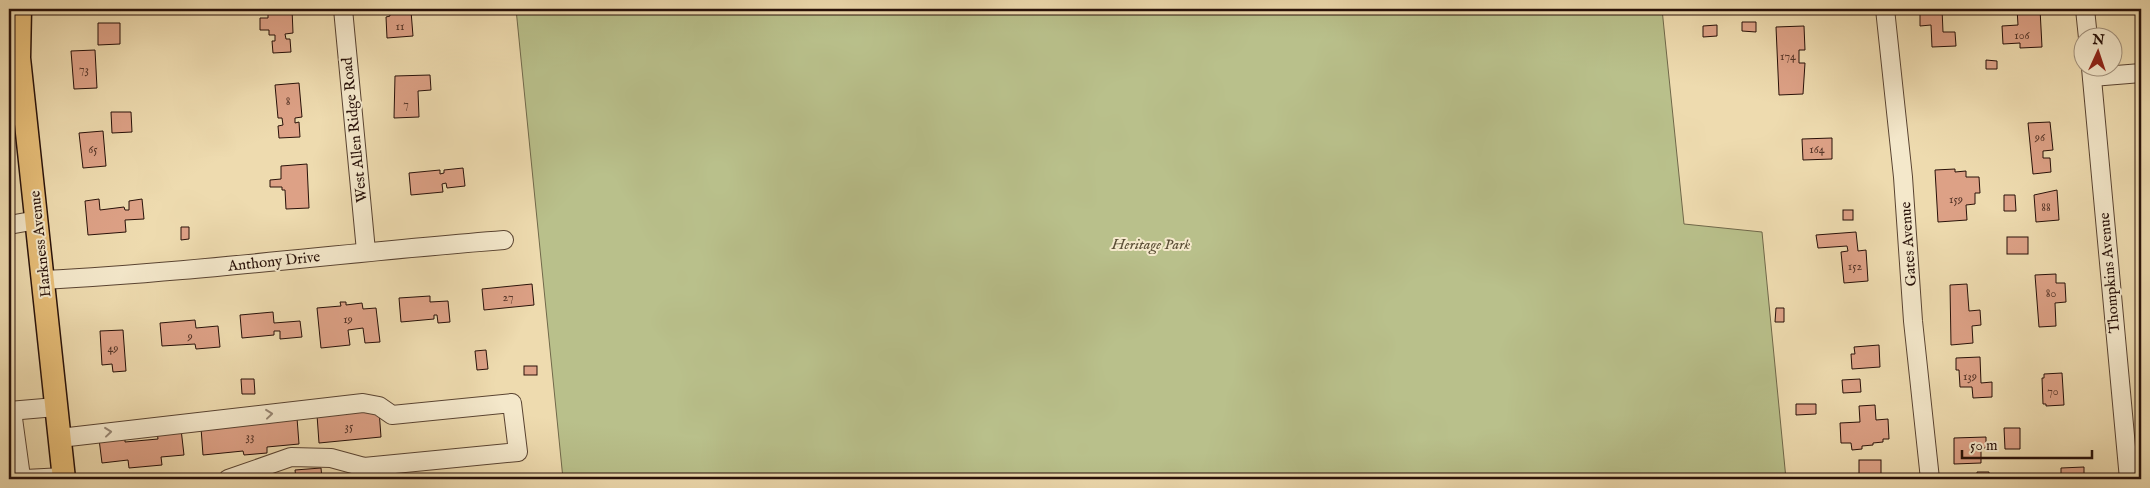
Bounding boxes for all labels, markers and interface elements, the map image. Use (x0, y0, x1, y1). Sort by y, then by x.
house number: 11 (396, 19, 404, 34)
house number: 106 (2014, 28, 2031, 43)
north arrow (2072, 28, 2122, 78)
text: N (2091, 31, 2105, 49)
house number: 174 (1780, 49, 1796, 64)
street label: West Allen Ridge Road (337, 55, 372, 204)
house number: 73 (79, 62, 89, 77)
house number: 8 (286, 94, 291, 109)
house number: 7 (403, 97, 409, 112)
house number: 96 (2034, 130, 2046, 145)
house number: 65 (88, 142, 98, 157)
house number: 164 (1809, 142, 1825, 157)
street label: Harkness Avenue (25, 189, 56, 298)
house number: 159 (1949, 192, 1963, 207)
house number: 88 (2041, 200, 2051, 215)
street label: Gates Avenue (1896, 201, 1921, 287)
street label: Thompkins Avenue (2095, 212, 2124, 334)
park label: Heritage Park (1111, 235, 1190, 255)
street label: Anthony Drive (226, 247, 321, 276)
house number: 152 (1848, 259, 1863, 274)
house number: 80 (2046, 286, 2056, 301)
house number: 27 (502, 290, 514, 305)
house number: 19 (343, 312, 353, 327)
house number: 9 (186, 329, 193, 344)
house number: 49 (107, 341, 119, 356)
house number: 139 (1963, 369, 1977, 384)
house number: 70 (2047, 384, 2059, 399)
one-way arrow (266, 409, 274, 420)
house number: 35 (345, 419, 354, 434)
one-way arrow (104, 427, 112, 438)
scale bar (1962, 428, 2092, 460)
house number: 33 (246, 429, 254, 444)
text: 50 m (1970, 436, 1998, 455)

